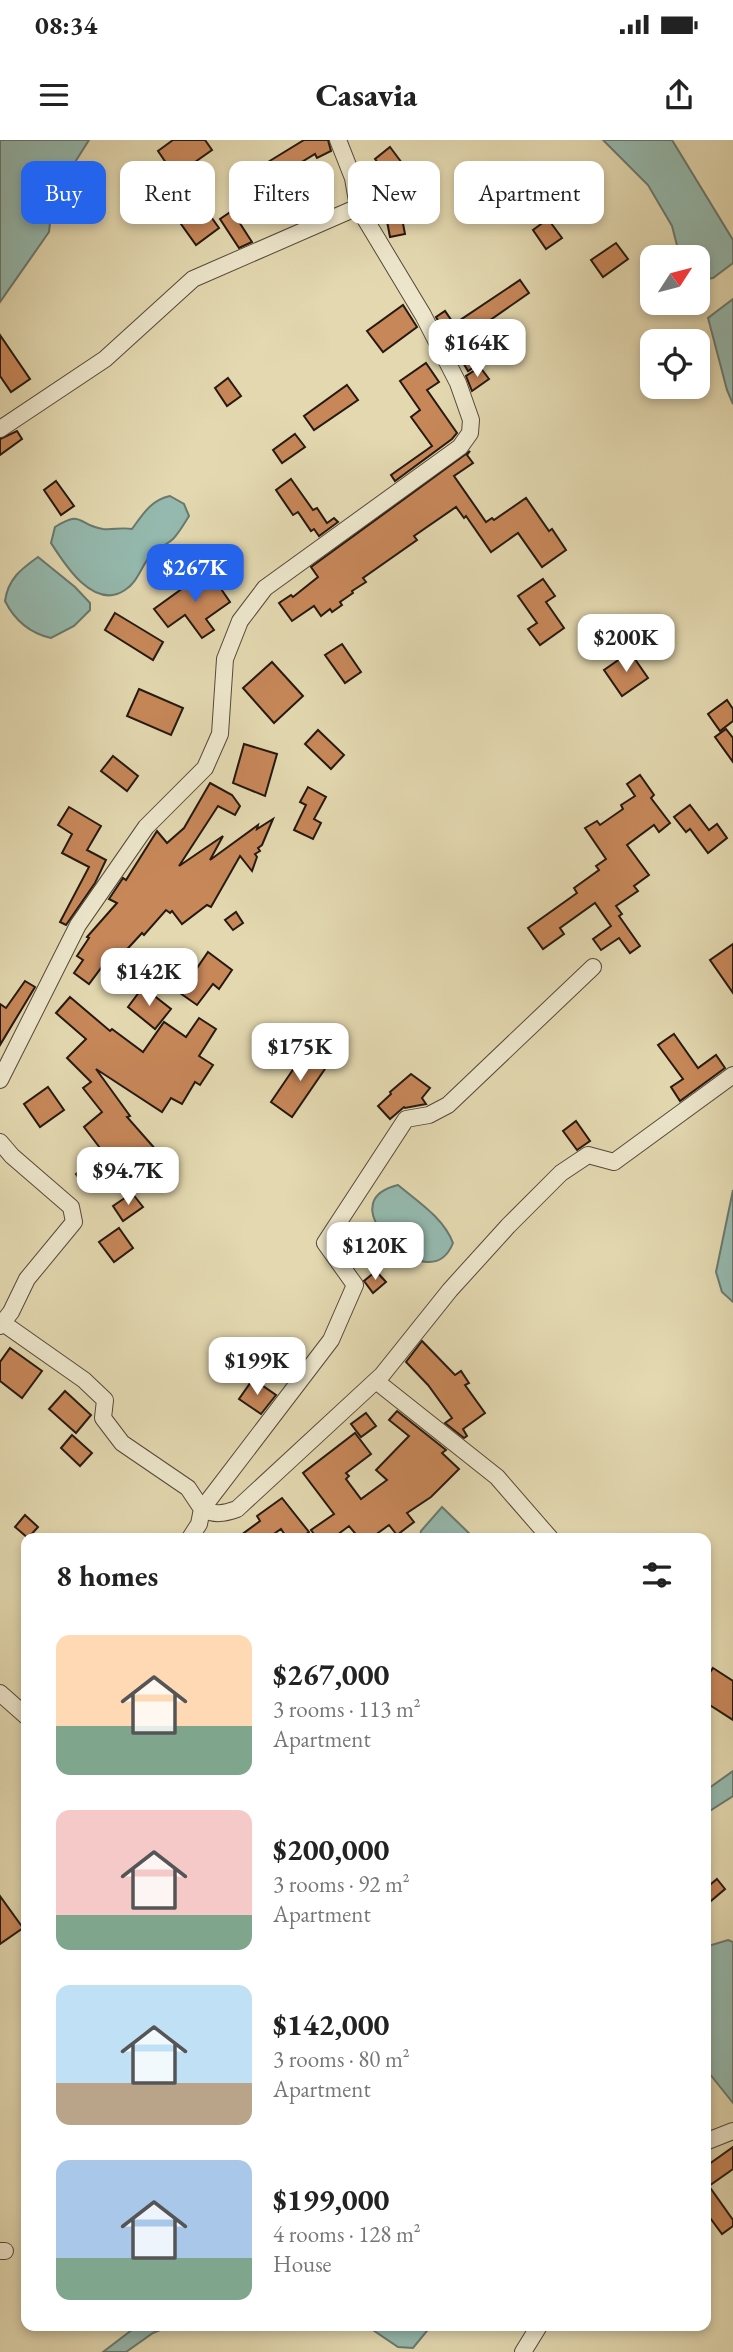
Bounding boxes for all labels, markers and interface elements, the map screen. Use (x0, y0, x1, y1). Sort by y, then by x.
text: 08:34 (35, 8, 97, 42)
text: Casavia (316, 74, 417, 116)
icon: menu (35, 76, 73, 114)
icon: share (660, 76, 698, 114)
chip: Buy (21, 161, 106, 224)
chip: Rent (120, 161, 215, 224)
chip: Filters (229, 161, 334, 224)
chip: New (348, 161, 440, 224)
chip: Apartment (454, 161, 604, 224)
north arrow (640, 245, 710, 315)
map controls (640, 245, 710, 399)
pin: $164K (428, 320, 526, 379)
text: $164K (445, 327, 509, 357)
button: locate (640, 329, 710, 399)
pin: $267K (146, 545, 244, 604)
text: $267K (163, 552, 227, 582)
pin: $200K (577, 615, 675, 674)
text: $200K (594, 622, 658, 652)
pin: $142K (100, 948, 198, 1008)
text: $142K (117, 956, 181, 986)
pin: $175K (251, 1024, 349, 1083)
text: $175K (268, 1031, 332, 1061)
pin: $94.7K (71, 1147, 185, 1207)
text: $94.7K (93, 1155, 163, 1185)
pin: $120K (326, 1222, 424, 1282)
text: $120K (343, 1230, 407, 1260)
pin: $199K (208, 1338, 306, 1397)
text: $199K (225, 1345, 289, 1375)
text: 8 homes (56, 1556, 158, 1595)
icon: filters (638, 1556, 676, 1594)
text: $267,000 (273, 1655, 389, 1694)
icon: home (112, 1663, 196, 1747)
text: 3 rooms · 113 m² (273, 1694, 421, 1724)
text: Apartment (273, 1724, 371, 1754)
text: $200,000 (273, 1830, 389, 1869)
icon: home (112, 1838, 196, 1922)
text: 3 rooms · 92 m² (273, 1869, 410, 1899)
text: Apartment (273, 1899, 371, 1929)
text: $142,000 (273, 2005, 389, 2044)
icon: home (112, 2013, 196, 2097)
text: 3 rooms · 80 m² (273, 2044, 410, 2074)
text: Apartment (273, 2074, 371, 2104)
text: $199,000 (273, 2180, 389, 2219)
icon: home (112, 2188, 196, 2272)
text: 4 rooms · 128 m² (273, 2219, 421, 2249)
text: House (273, 2249, 332, 2279)

